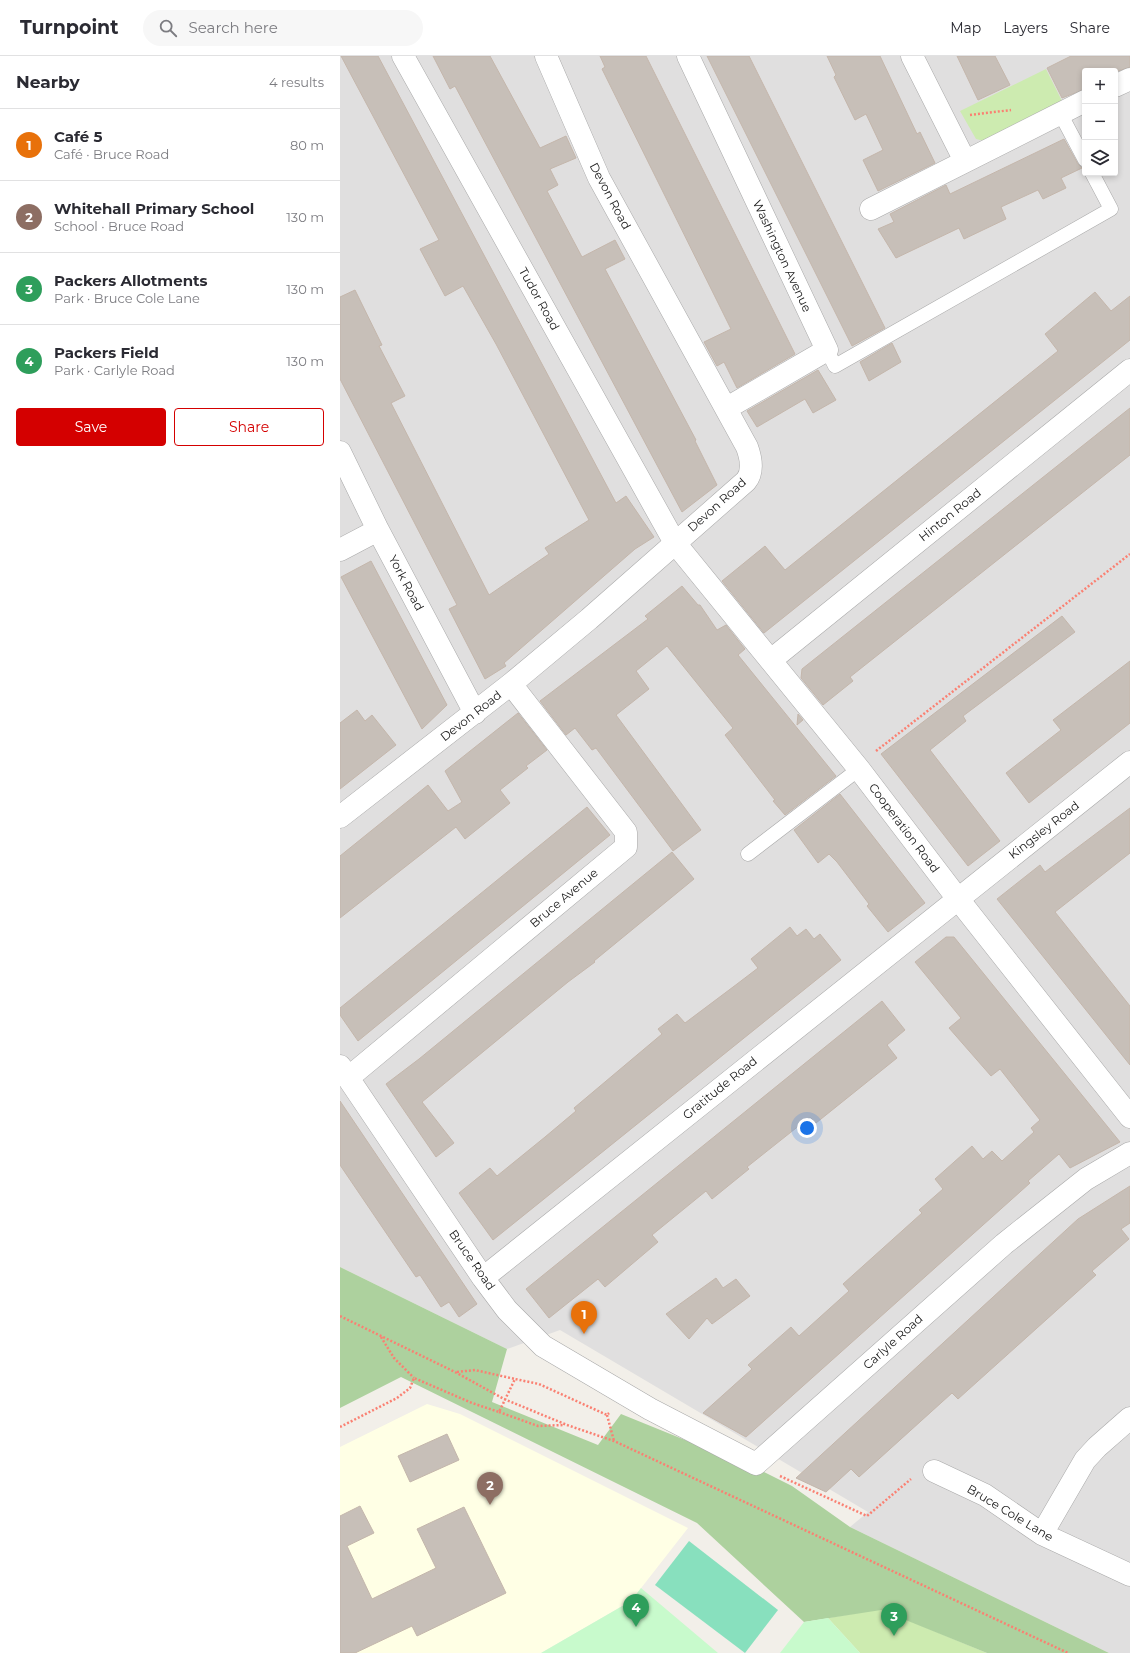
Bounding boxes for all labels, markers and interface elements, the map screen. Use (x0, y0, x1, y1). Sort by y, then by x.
search box (143, 10, 423, 46)
text: Turnpoint (20, 16, 119, 39)
icon: search (157, 17, 179, 39)
text: Search here (189, 18, 278, 37)
text: Map (950, 19, 981, 37)
text: Layers (1003, 19, 1048, 37)
text: Share (1070, 19, 1110, 37)
map controls (1082, 68, 1118, 176)
button: + (1082, 68, 1118, 104)
text: Nearby (16, 72, 80, 92)
text: 4 results (269, 74, 324, 90)
button: − (1082, 104, 1118, 140)
text: Café 5 (54, 127, 102, 146)
text: 1 (26, 137, 32, 153)
text: 80 m (290, 137, 324, 153)
button: layers (1082, 140, 1118, 176)
text: Café · Bruce Road (54, 146, 169, 162)
street label: Devon Road (587, 160, 634, 232)
street label: Washington Avenue (750, 197, 815, 314)
text: Whitehall Primary School (54, 199, 254, 218)
text: 2 (25, 209, 33, 225)
text: 130 m (286, 209, 324, 225)
text: School · Bruce Road (54, 218, 184, 234)
street label: Tudor Road (516, 265, 563, 333)
text: Packers Allotments (54, 271, 207, 290)
text: 3 (25, 281, 33, 297)
text: 130 m (286, 281, 324, 297)
text: Park · Bruce Cole Lane (54, 290, 200, 306)
text: Packers Field (54, 343, 159, 362)
text: 4 (25, 353, 33, 369)
text: 130 m (286, 353, 324, 369)
text: Park · Carlyle Road (54, 362, 175, 378)
button: Save (16, 408, 166, 446)
button: Share (174, 408, 324, 446)
street label: Devon Road (684, 474, 749, 535)
street label: Hinton Road (915, 485, 984, 544)
street label: York Road (386, 552, 427, 613)
street label: Devon Road (437, 687, 504, 744)
street label: Cooperation Road (866, 780, 943, 875)
street label: Kingsley Road (1005, 797, 1082, 862)
street label: Bruce Avenue (527, 865, 601, 930)
street label: Gratitude Road (679, 1053, 760, 1122)
your location (797, 1118, 817, 1138)
street label: Bruce Road (446, 1227, 499, 1293)
pin: 1 (571, 1301, 597, 1334)
street label: Carlyle Road (860, 1311, 926, 1372)
pin: 2 (477, 1472, 503, 1505)
street label: Bruce Cole Lane (964, 1481, 1056, 1544)
pin: 4 (623, 1594, 649, 1627)
pin: 3 (881, 1603, 907, 1636)

